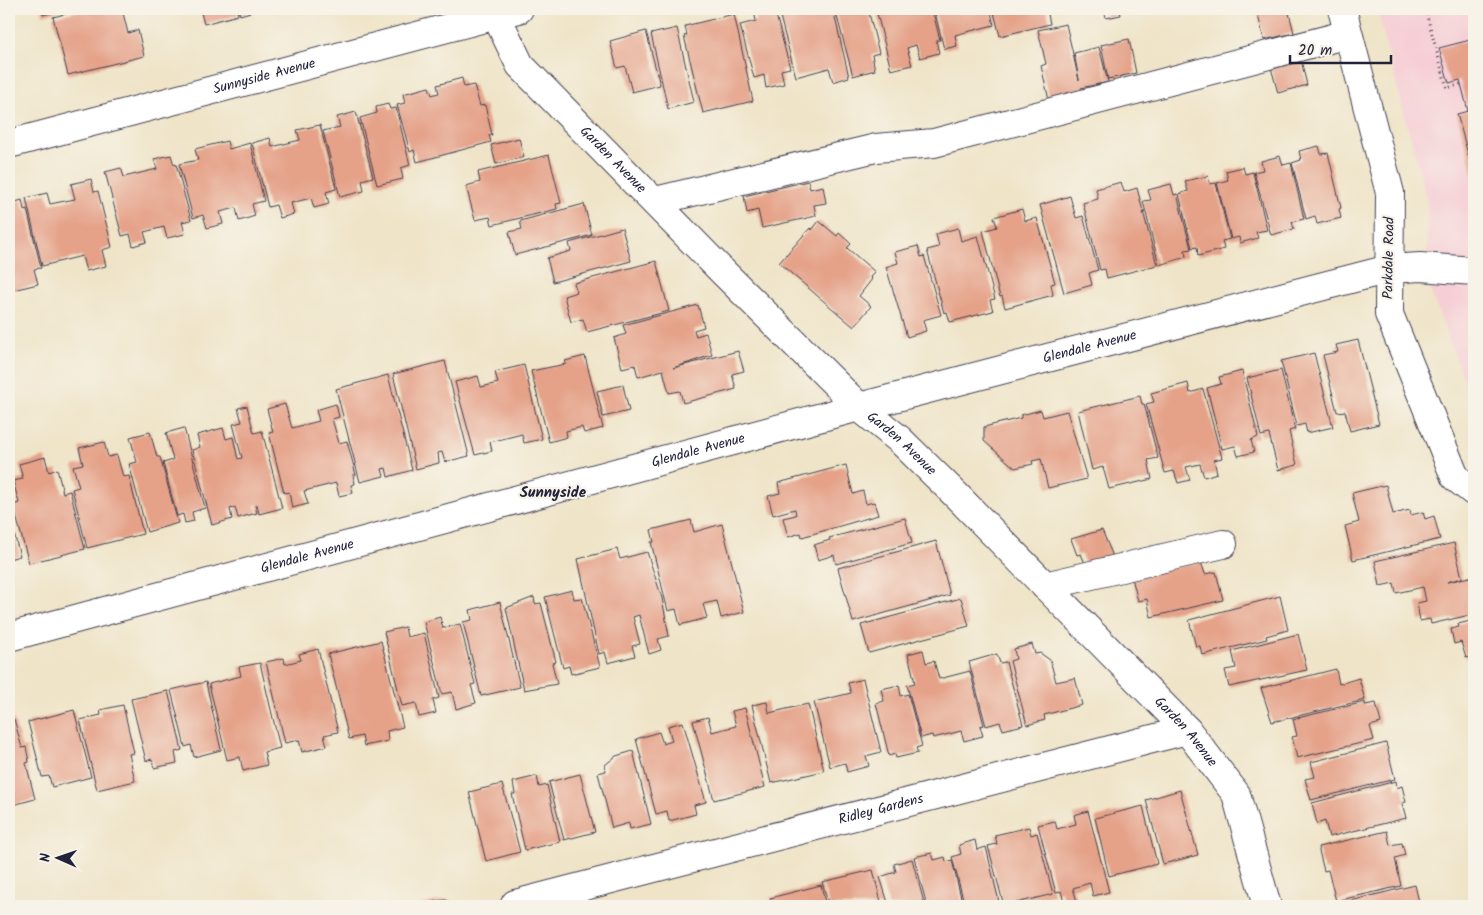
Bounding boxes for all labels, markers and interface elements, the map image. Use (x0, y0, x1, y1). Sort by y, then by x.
scale bar (1290, 32, 1392, 64)
text: 20 m (1298, 39, 1332, 63)
street label: Sunnyside Avenue (211, 52, 319, 101)
street label: Garden Avenue (575, 121, 652, 199)
street label: Parkdale Road (1377, 216, 1401, 299)
street label: Glendale Avenue (1041, 324, 1140, 370)
street label: Garden Avenue (862, 406, 942, 482)
street label: Glendale Avenue (649, 427, 748, 474)
district label: Sunnyside (520, 481, 587, 505)
street label: Glendale Avenue (258, 533, 357, 579)
street label: Garden Avenue (1149, 692, 1223, 772)
street label: Ridley Gardens (836, 788, 926, 831)
north arrow (32, 832, 82, 882)
text: N (35, 853, 57, 862)

